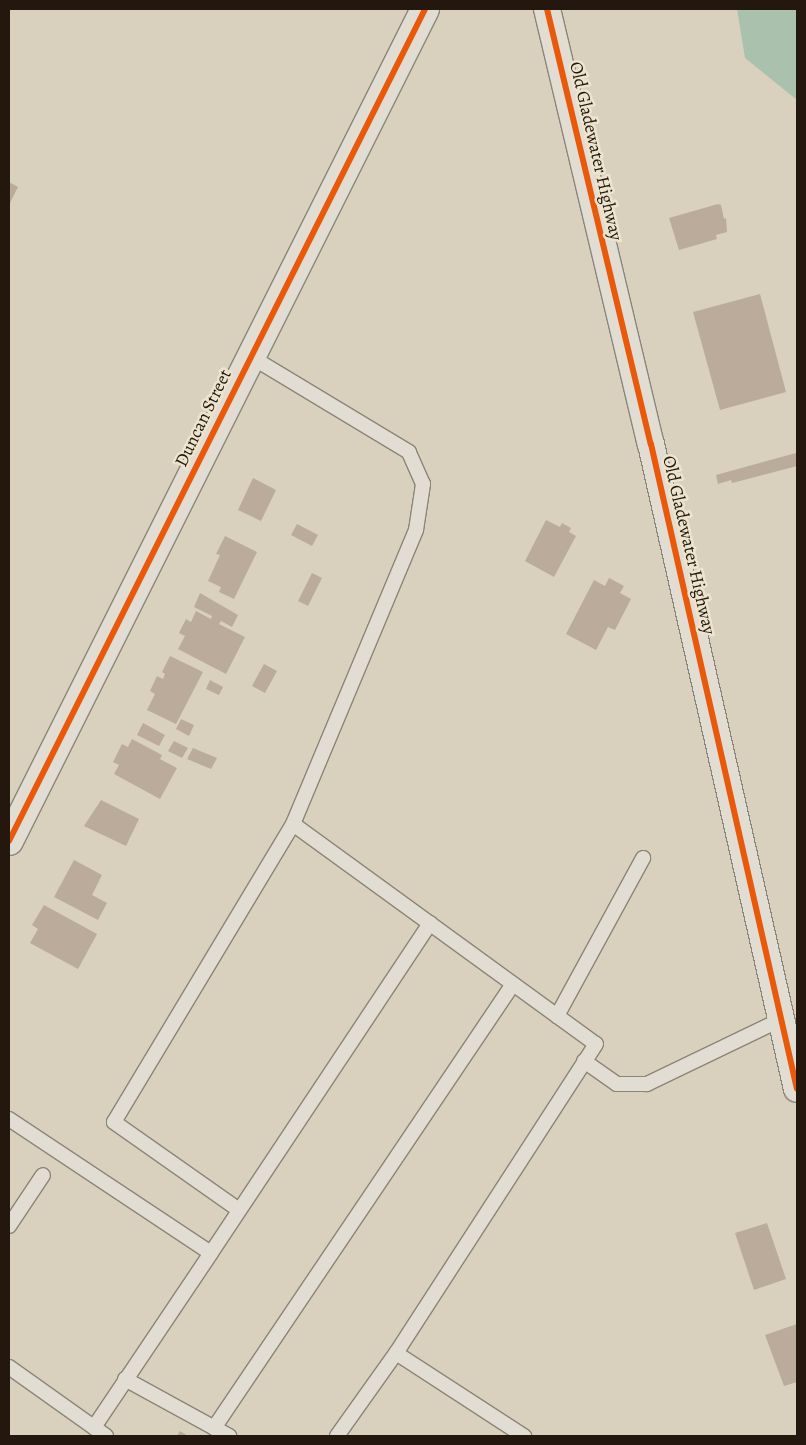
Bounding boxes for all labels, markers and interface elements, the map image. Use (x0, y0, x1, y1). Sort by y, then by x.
street label: Old Gladewater Highway (565, 59, 627, 243)
street label: Duncan Street (170, 366, 236, 470)
street label: Old Gladewater Highway (658, 453, 720, 637)

